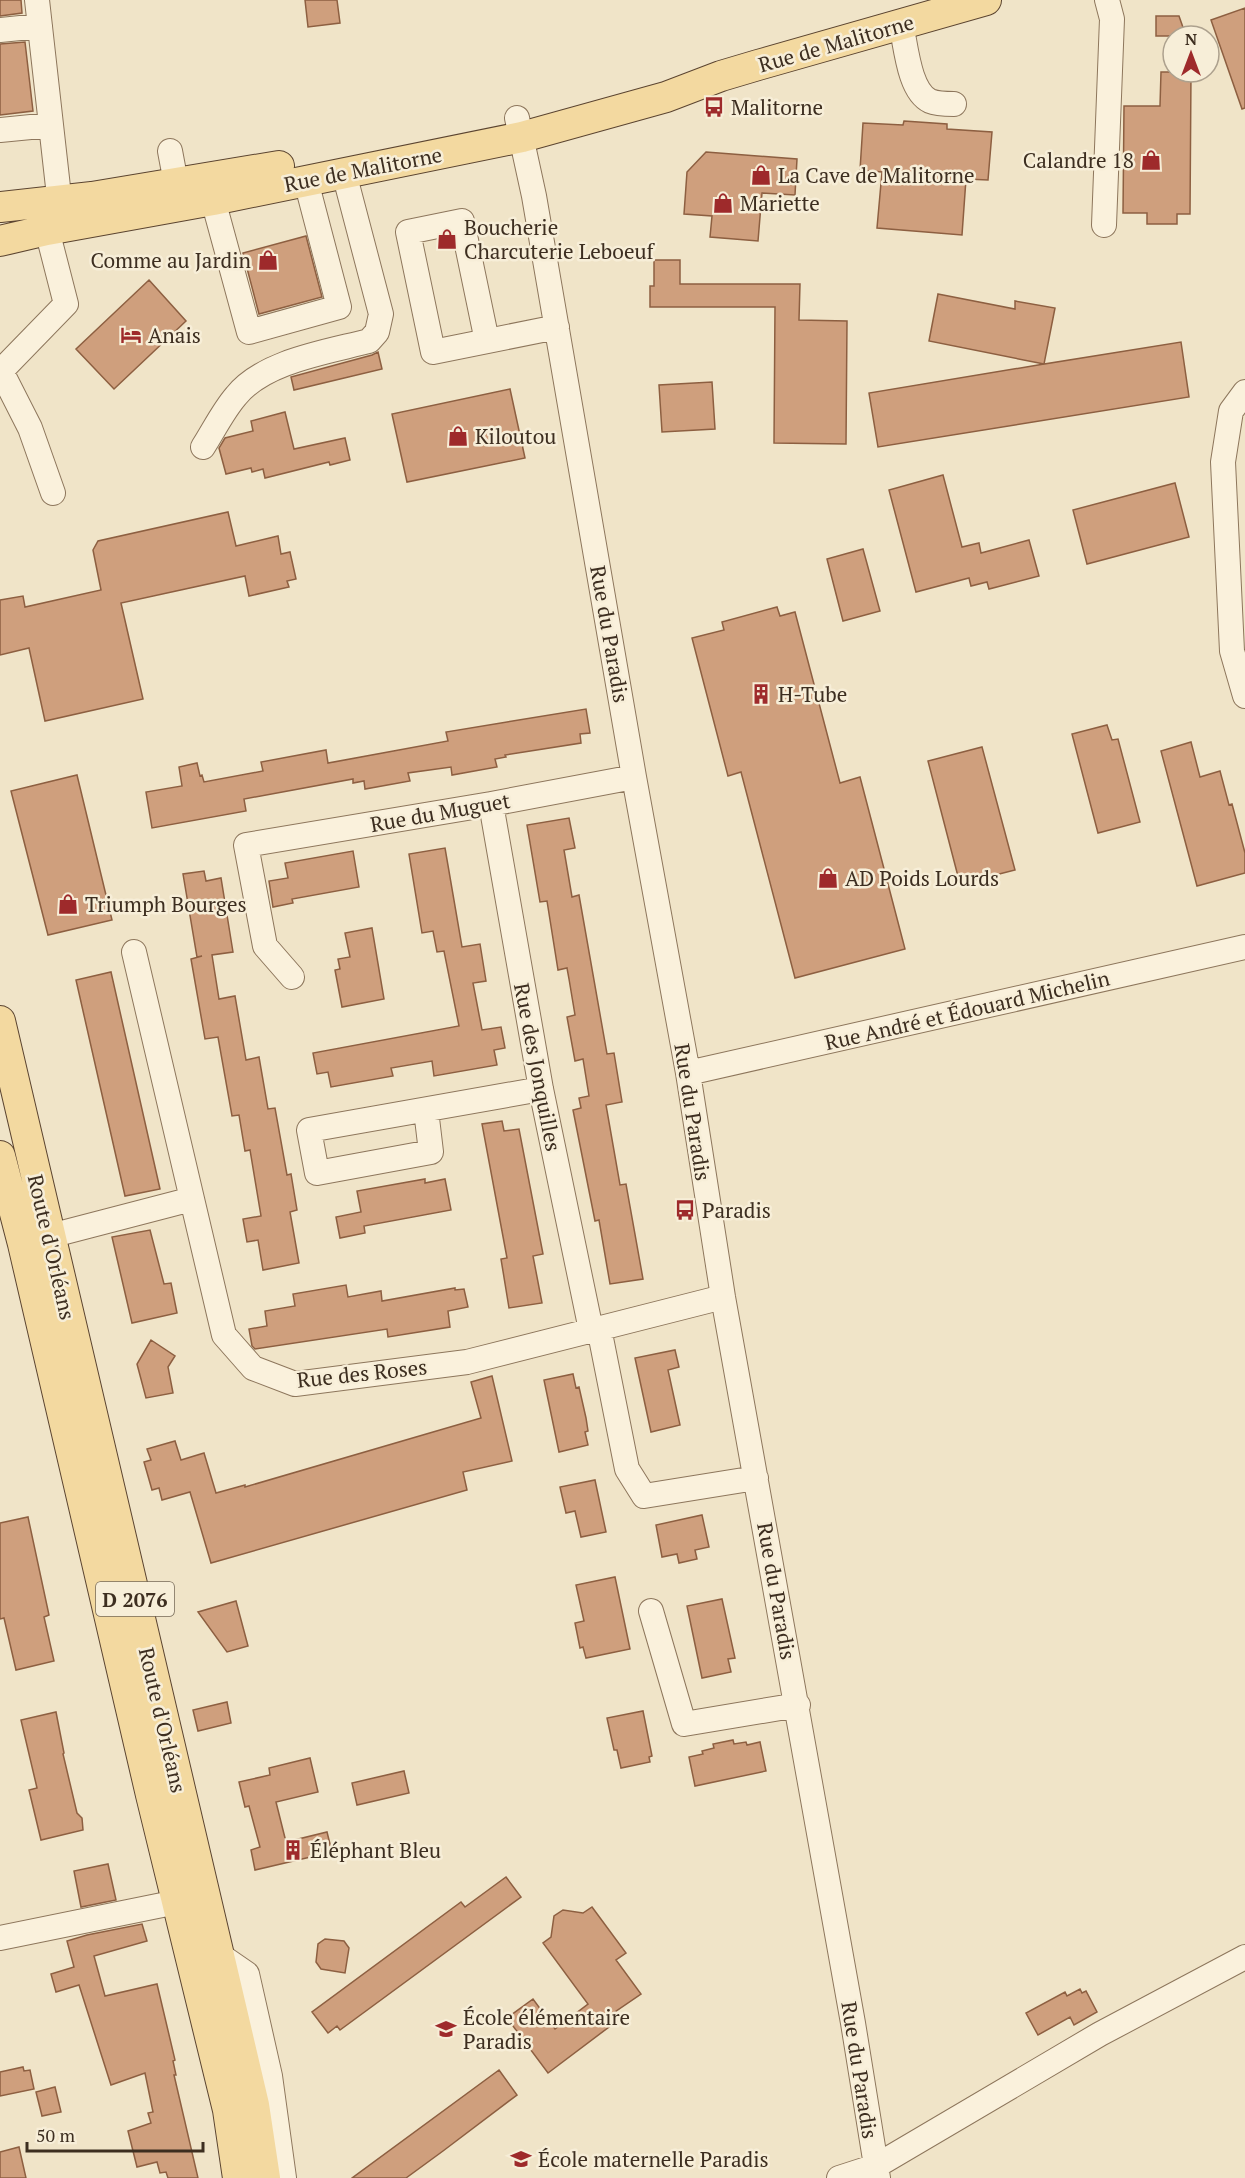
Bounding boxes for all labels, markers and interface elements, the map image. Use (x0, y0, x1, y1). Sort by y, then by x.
street label: Rue de Malitorne (755, 7, 917, 79)
north arrow (1161, 24, 1221, 84)
text: N (1185, 28, 1197, 50)
place label: Malitorne (731, 93, 823, 121)
bus stop icon: Malitorne (702, 95, 726, 119)
street label: Rue de Malitorne (282, 140, 444, 198)
place label: Calandre 18 (1023, 146, 1134, 174)
shop icon: Calandre 18 (1139, 148, 1163, 172)
place label: La Cave de Malitorne (778, 161, 975, 189)
shop icon: La Cave de Malitorne (749, 163, 773, 187)
place label: Mariette (740, 189, 820, 217)
shop icon: Mariette (711, 191, 735, 215)
place label: Boucherie Charcuterie Leboeuf (464, 213, 656, 265)
shop icon: Boucherie Charcuterie Leboeuf (435, 227, 459, 251)
place label: Comme au Jardin (90, 246, 252, 274)
shop icon: Comme au Jardin (256, 248, 280, 272)
place label: Anais (148, 321, 201, 349)
hotel icon: Anais (119, 323, 143, 347)
place label: Kiloutou (475, 422, 556, 450)
shop icon: Kiloutou (446, 424, 470, 448)
street label: Rue du Paradis (584, 563, 636, 705)
place label: H-Tube (778, 680, 847, 708)
building icon: H-Tube (749, 682, 773, 706)
street label: Rue du Muguet (368, 786, 512, 838)
place label: AD Poids Lourds (845, 864, 999, 892)
shop icon: AD Poids Lourds (816, 866, 840, 890)
place label: Triumph Bourges (85, 890, 247, 918)
shop icon: Triumph Bourges (56, 892, 80, 916)
street label: Rue André et Édouard Michelin (822, 963, 1113, 1056)
street label: Rue des Jonquilles (508, 980, 568, 1154)
street label: Rue du Paradis (668, 1041, 718, 1183)
street label: Route d'Orléans (22, 1171, 82, 1323)
place label: Paradis (702, 1196, 771, 1224)
bus stop icon: Paradis (673, 1198, 697, 1222)
street label: Rue des Roses (295, 1352, 429, 1394)
street label: Rue du Paradis (751, 1520, 803, 1662)
road number: D 2076 (96, 1582, 174, 1616)
street label: Route d'Orléans (133, 1644, 193, 1796)
place label: Éléphant Bleu (310, 1836, 441, 1864)
building icon: Éléphant Bleu (281, 1838, 305, 1862)
street label: Rue du Paradis (835, 1999, 885, 2141)
place label: École élémentaire Paradis (463, 2003, 630, 2055)
school or university icon: École élémentaire Paradis (434, 2017, 458, 2041)
scale bar (27, 2115, 202, 2153)
text: 50 m (36, 2123, 76, 2147)
place label: École maternelle Paradis (538, 2145, 769, 2173)
school or university icon: École maternelle Paradis (509, 2147, 533, 2171)

